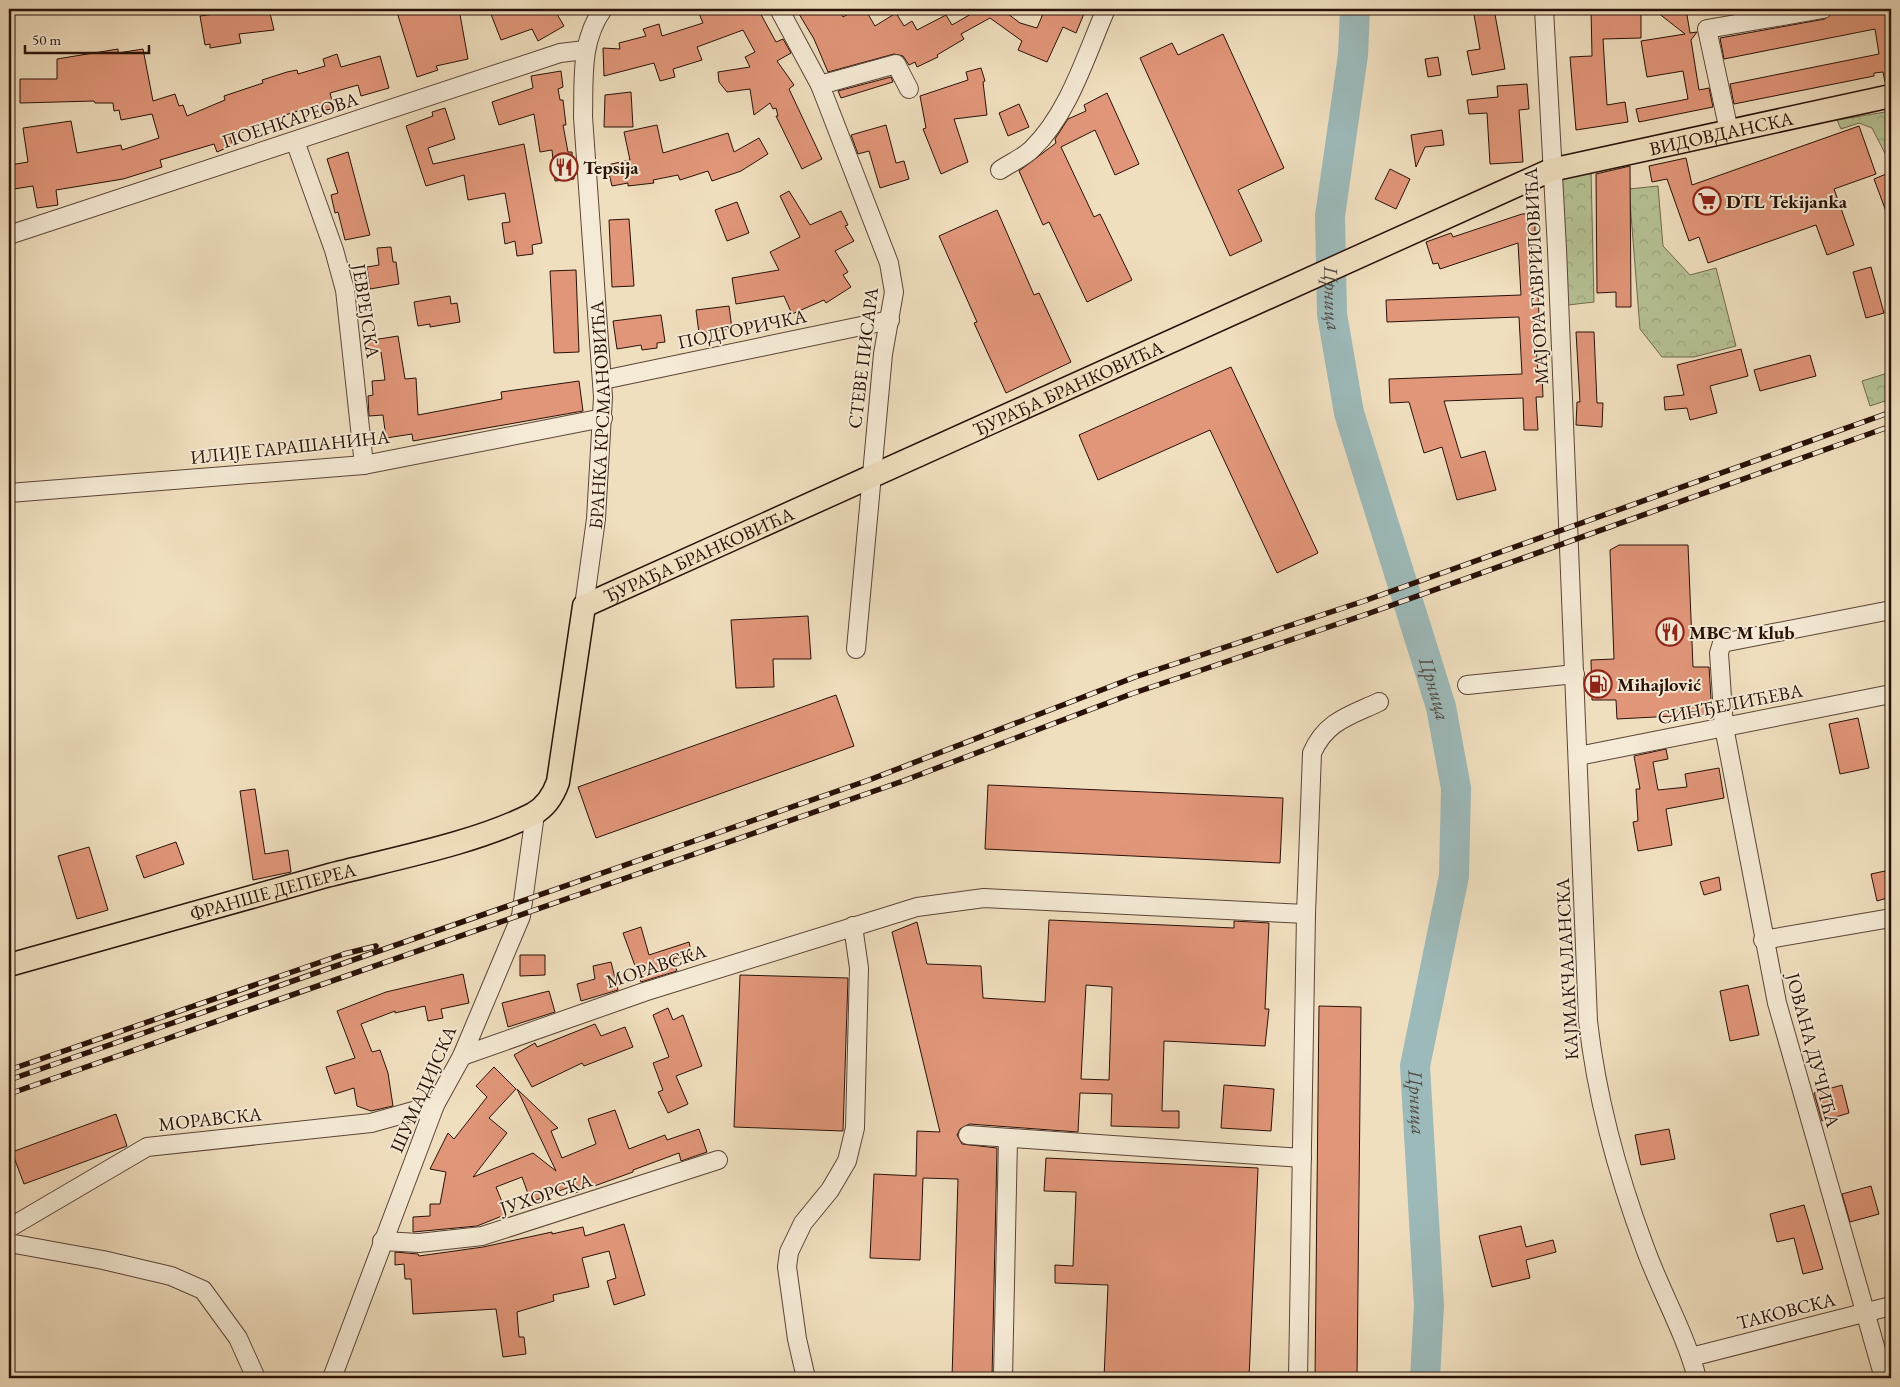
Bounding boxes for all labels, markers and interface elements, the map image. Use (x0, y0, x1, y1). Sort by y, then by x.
scale bar (25, 22, 149, 54)
text: 50 m (32, 30, 61, 49)
street label: ПОЕНКАРЕОВА (219, 86, 362, 154)
street label: ВИДОВДАНСКА (1647, 105, 1796, 161)
restaurant icon: Tepsija (549, 152, 579, 182)
place label: Tepsija (583, 155, 639, 180)
street label: МАЈОРА ГАВРИЛОВИЋА (1518, 166, 1554, 385)
supermarket icon: DTL Tekijanka (1692, 186, 1722, 216)
place label: DTL Tekijanka (1726, 189, 1848, 214)
street label: ЈЕВРЕЈСКА (346, 260, 386, 361)
water label: Црница (1318, 264, 1348, 333)
street label: СТЕВЕ ПИСАРА (842, 285, 884, 430)
street label: БРАНКА КРСМАНОВИЋА (582, 299, 616, 531)
street label: ПОДГОРИЧКА (675, 303, 810, 355)
street label: ЂУРАЂА БРАНКОВИЋА (969, 334, 1168, 442)
street label: ИЛИЈЕ ГАРАШАНИНА (189, 424, 392, 470)
street label: ЂУРАЂА БРАНКОВИЋА (600, 500, 798, 608)
restaurant icon: MBC M klub (1655, 617, 1685, 647)
place label: MBC M klub (1689, 620, 1795, 645)
water label: Црница (1413, 653, 1456, 722)
fuel station icon: Mihajlović (1583, 669, 1613, 699)
place label: Mihajlović (1617, 672, 1701, 697)
street label: СИНЂЕЛИЋЕВА (1655, 678, 1806, 730)
street label: ФРАНШЕ ДЕПЕРЕА (187, 856, 359, 926)
street label: КАЈМАКЧАЛАНСКА (1550, 876, 1584, 1061)
street label: МОРАВСКА (603, 938, 710, 994)
street label: ЈОВАНА ДУЧИЋА (1780, 968, 1846, 1131)
street label: ШУМАДИЈСКА (384, 1021, 462, 1156)
water label: Црница (1402, 1068, 1432, 1136)
street label: МОРАВСКА (157, 1101, 264, 1137)
street label: ЈУХОРСКА (495, 1167, 596, 1221)
street label: ТАКОВСКА (1734, 1286, 1839, 1335)

